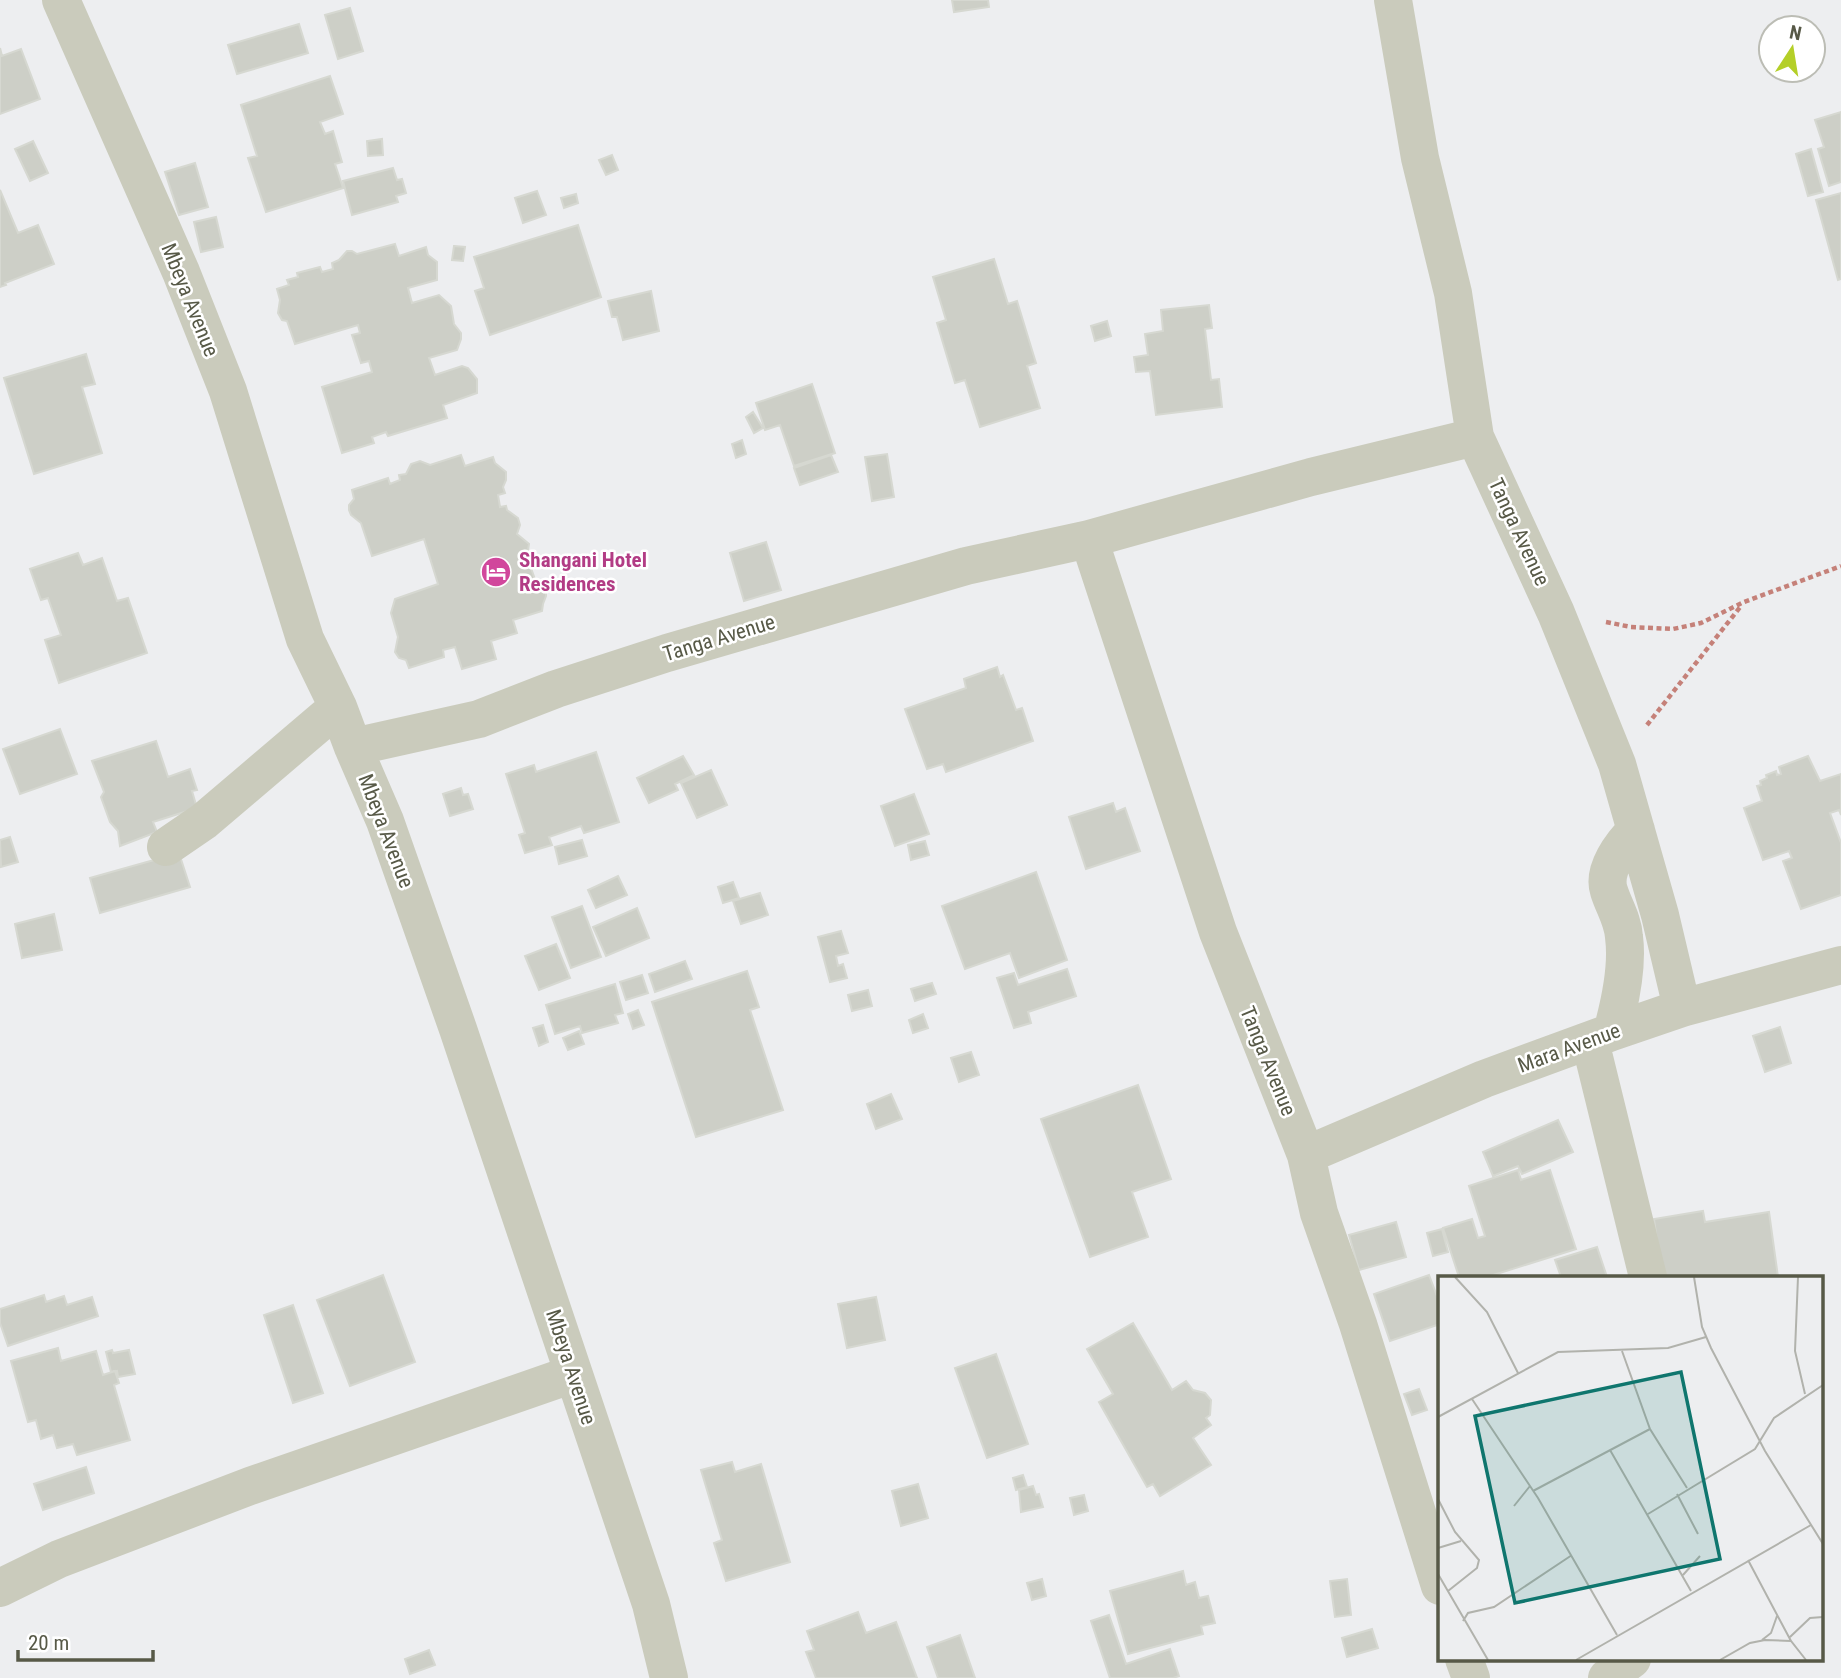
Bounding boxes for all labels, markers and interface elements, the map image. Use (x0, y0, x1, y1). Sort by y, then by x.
north arrow (1757, 14, 1827, 84)
text: N (1787, 20, 1804, 45)
street label: Mbeya Avenue (156, 240, 224, 360)
street label: Tanga Avenue (1484, 474, 1554, 590)
place label: Shangani Hotel Residences (519, 548, 647, 596)
hotel icon: Shangani Hotel Residences (479, 555, 513, 589)
street label: Tanga Avenue (660, 610, 778, 666)
street label: Mbeya Avenue (353, 771, 419, 891)
street label: Tanga Avenue (1235, 1003, 1301, 1119)
street label: Mara Avenue (1515, 1018, 1624, 1078)
inset map (1438, 1276, 1824, 1660)
street label: Mbeya Avenue (541, 1306, 601, 1428)
scale bar (18, 1618, 152, 1662)
text: 20 m (28, 1631, 69, 1655)

